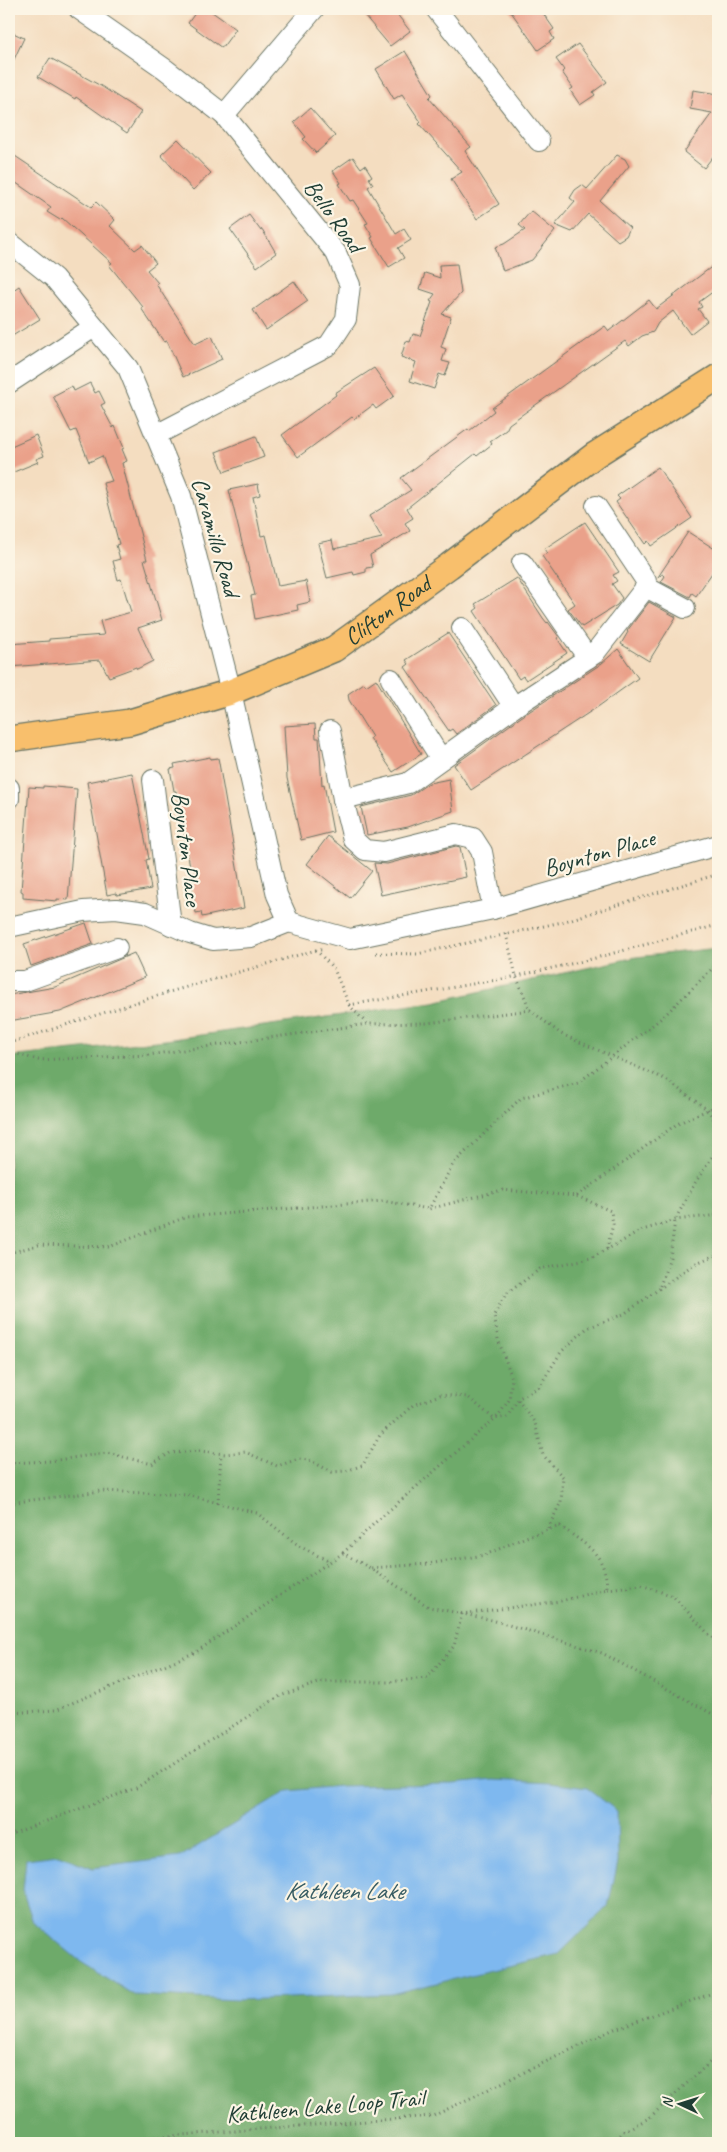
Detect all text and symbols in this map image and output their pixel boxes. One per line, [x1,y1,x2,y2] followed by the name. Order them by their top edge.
[297,174,373,261] street label: Bello Road
[185,474,248,603] street label: Caramillo Road
[338,567,440,652] street label: Clifton Road
[165,790,209,910] street label: Boynton Place
[540,822,660,883] street label: Boynton Place
[285,1875,407,1907] water label: Kathleen Lake
[654,2080,704,2130] north arrow
[225,2082,429,2130] street label: Kathleen Lake Loop Trail
[659,2096,676,2108] text: N

